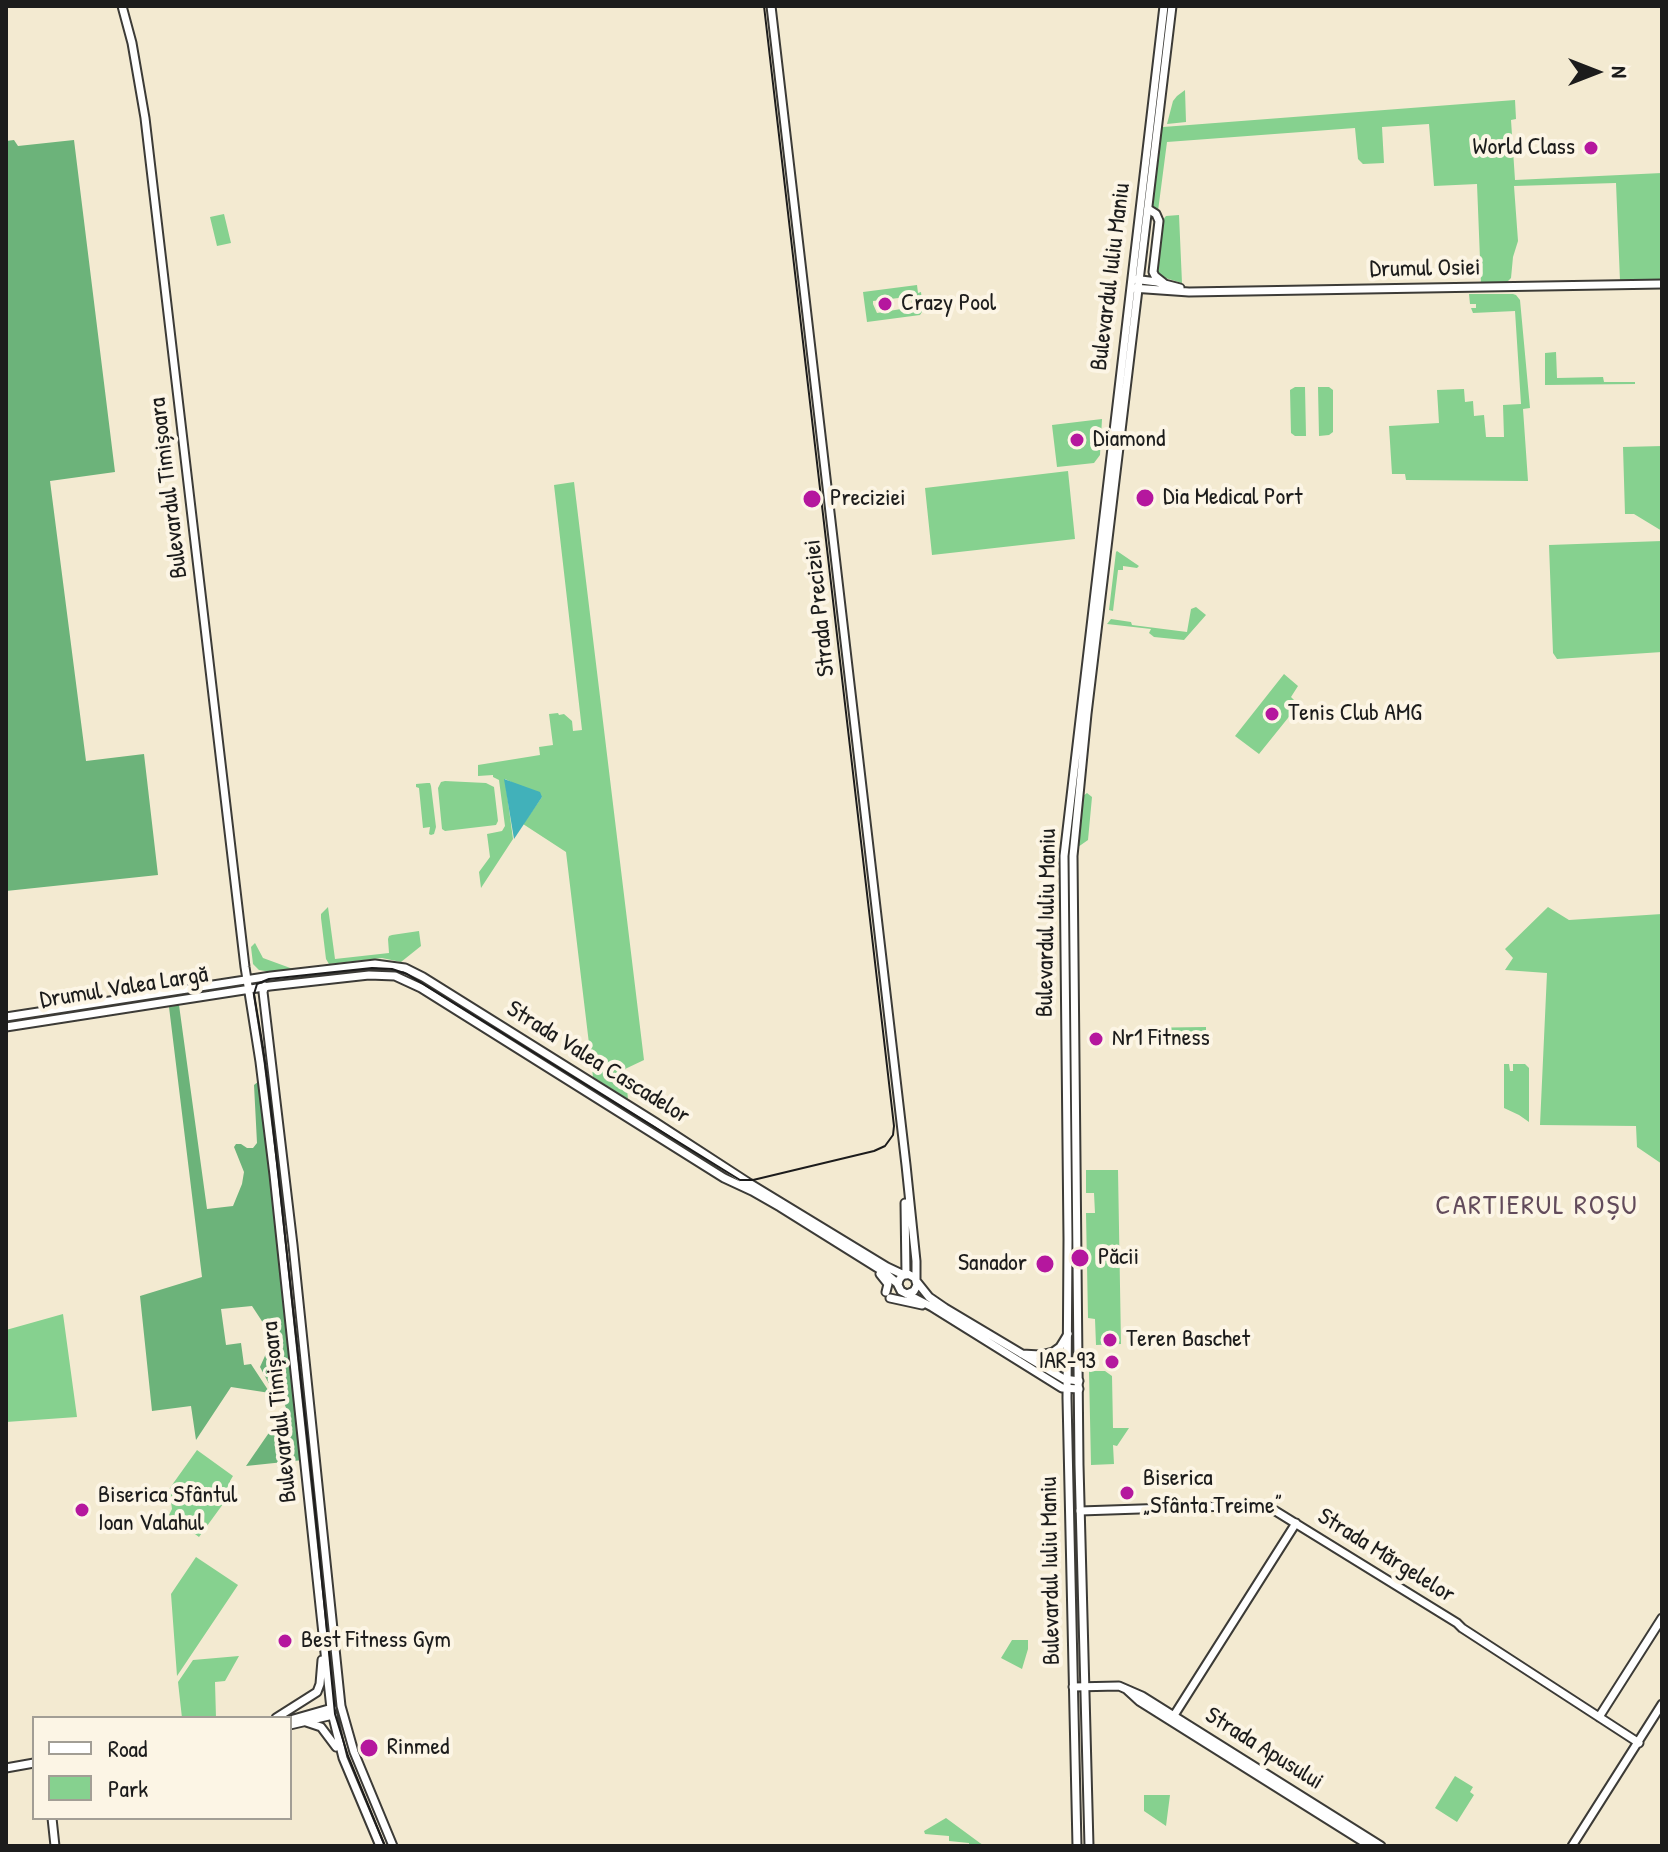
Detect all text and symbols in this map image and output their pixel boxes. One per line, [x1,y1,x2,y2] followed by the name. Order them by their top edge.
[1556,32,1636,112] north arrow
[1605,66,1635,78] text: N
[1473,134,1575,162] place label: World Class
[1582,139,1600,157] marker: World Class
[1085,182,1137,372] street label: Bulevardul Iuliu Maniu
[1369,254,1481,284] street label: Drumul Osiei
[901,290,996,318] place label: Crazy Pool
[876,295,894,313] marker: Crazy Pool
[144,396,194,580] street label: Bulevardul Timișoara
[1093,426,1165,454] place label: Diamond
[1068,431,1086,449] marker: Diamond
[1163,484,1303,512] place label: Dia Medical Port
[830,485,906,513] place label: Preciziei
[1134,487,1156,509] marker: Dia Medical Port
[801,488,823,510] marker: Preciziei
[798,538,842,678] street label: Strada Preciziei
[1288,700,1422,728] place label: Tenis Club AMG
[1263,705,1281,723] marker: Tenis Club AMG
[1031,829,1063,1017] street label: Bulevardul Iuliu Maniu
[38,961,210,1015] street label: Drumul Valea Largă
[501,995,695,1131] street label: Strada Valea Cascadelor
[1112,1025,1210,1053] place label: Nr1 Fitness
[1087,1030,1105,1048] marker: Nr1 Fitness
[1435,1190,1639,1224] district label: CARTIERUL ROȘU
[1098,1244,1139,1272] place label: Păcii
[1069,1247,1091,1269] marker: Păcii
[958,1250,1027,1278] place label: Sanador
[1034,1253,1056,1275] marker: Sanador
[256,1320,304,1504] street label: Bulevardul Timișoara
[1126,1326,1250,1354] place label: Teren Baschet
[1101,1331,1119,1349] marker: Teren Baschet
[1038,1348,1096,1376] place label: IAR-93
[1103,1353,1121,1371] marker: IAR-93
[1143,1465,1282,1521] place label: Biserica „Sfânta Treime”
[1035,1477,1067,1665] street label: Bulevardul Iuliu Maniu
[98,1482,237,1538] place label: Biserica Sfântul Ioan Valahul
[1118,1484,1136,1502] marker: Biserica „Sfânta Treime”
[73,1501,91,1519] marker: Biserica Sfântul Ioan Valahul
[1312,1502,1460,1610] street label: Strada Mărgelelor
[301,1627,451,1655] place label: Best Fitness Gym
[276,1632,294,1650] marker: Best Fitness Gym
[1200,1701,1328,1797] street label: Strada Apusului
[32,1716,292,1820] legend
[108,1732,147,1764] text: Road
[387,1734,449,1762] place label: Rinmed
[358,1737,380,1759] marker: Rinmed
[108,1772,148,1804] text: Park

